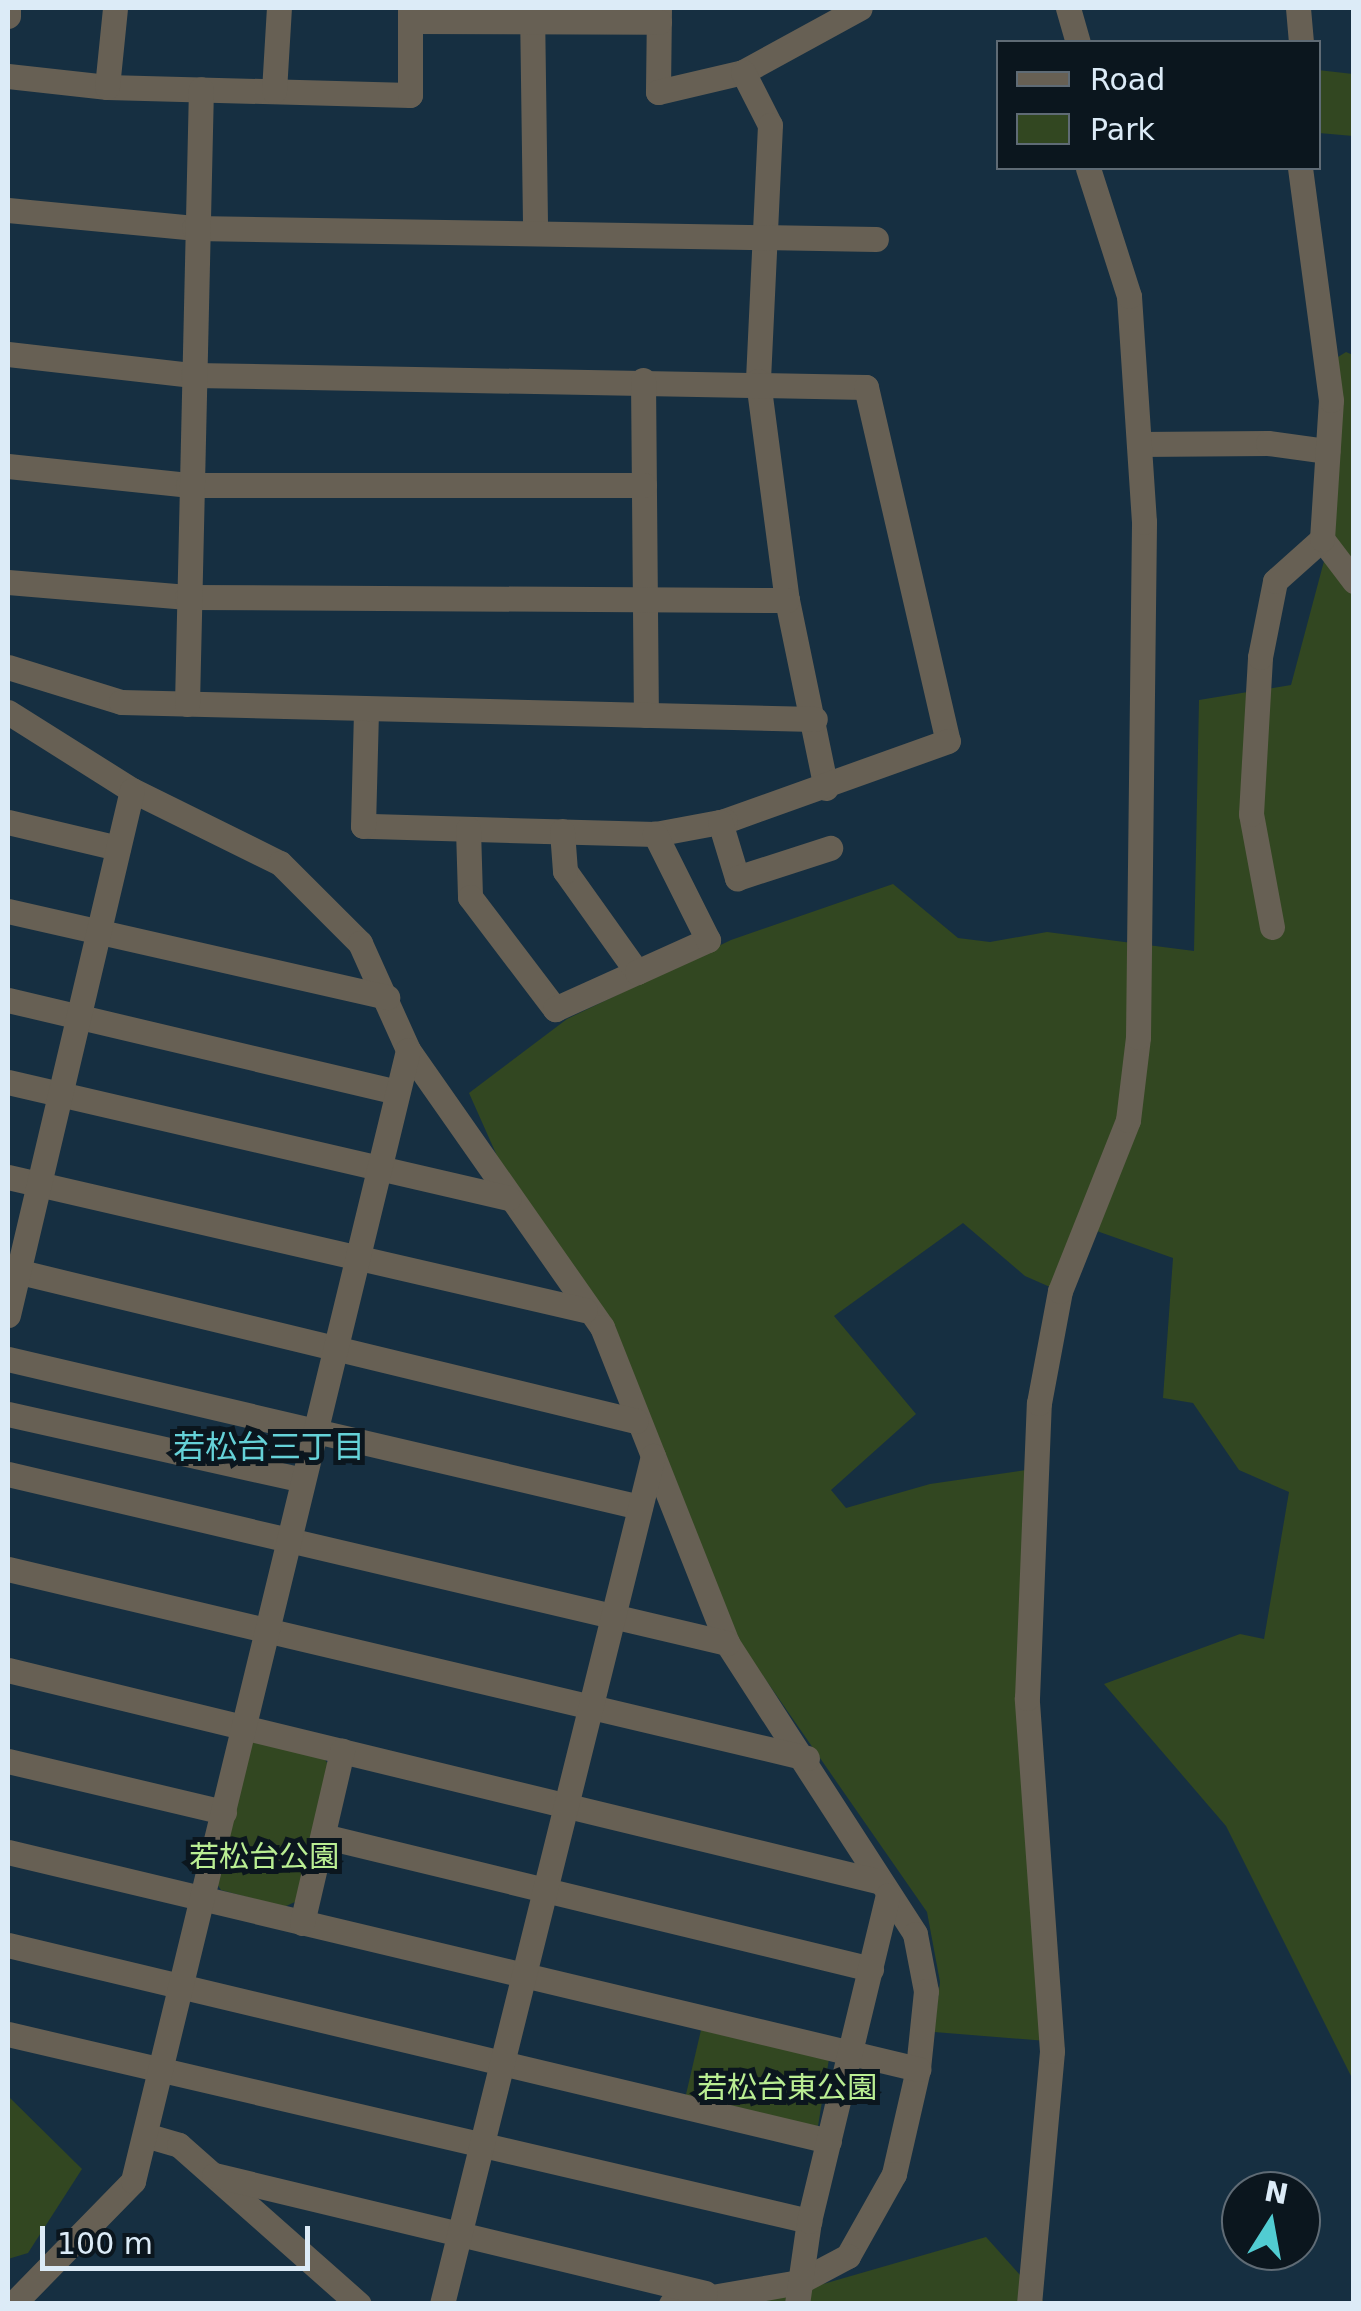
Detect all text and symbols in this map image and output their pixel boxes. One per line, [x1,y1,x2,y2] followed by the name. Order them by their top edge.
[996,40,1321,170] legend
[1090,62,1165,97] text: Road
[1090,112,1155,147] text: Park
[173,1428,365,1466] district label: 若松台三丁目
[189,1839,339,1875] park label: 若松台公園
[697,2070,877,2106] park label: 若松台東公園
[1221,2171,1321,2271] north arrow
[1262,2175,1291,2211] text: N
[45,2206,315,2268] scale bar
[57,2226,153,2261] text: 100 m

